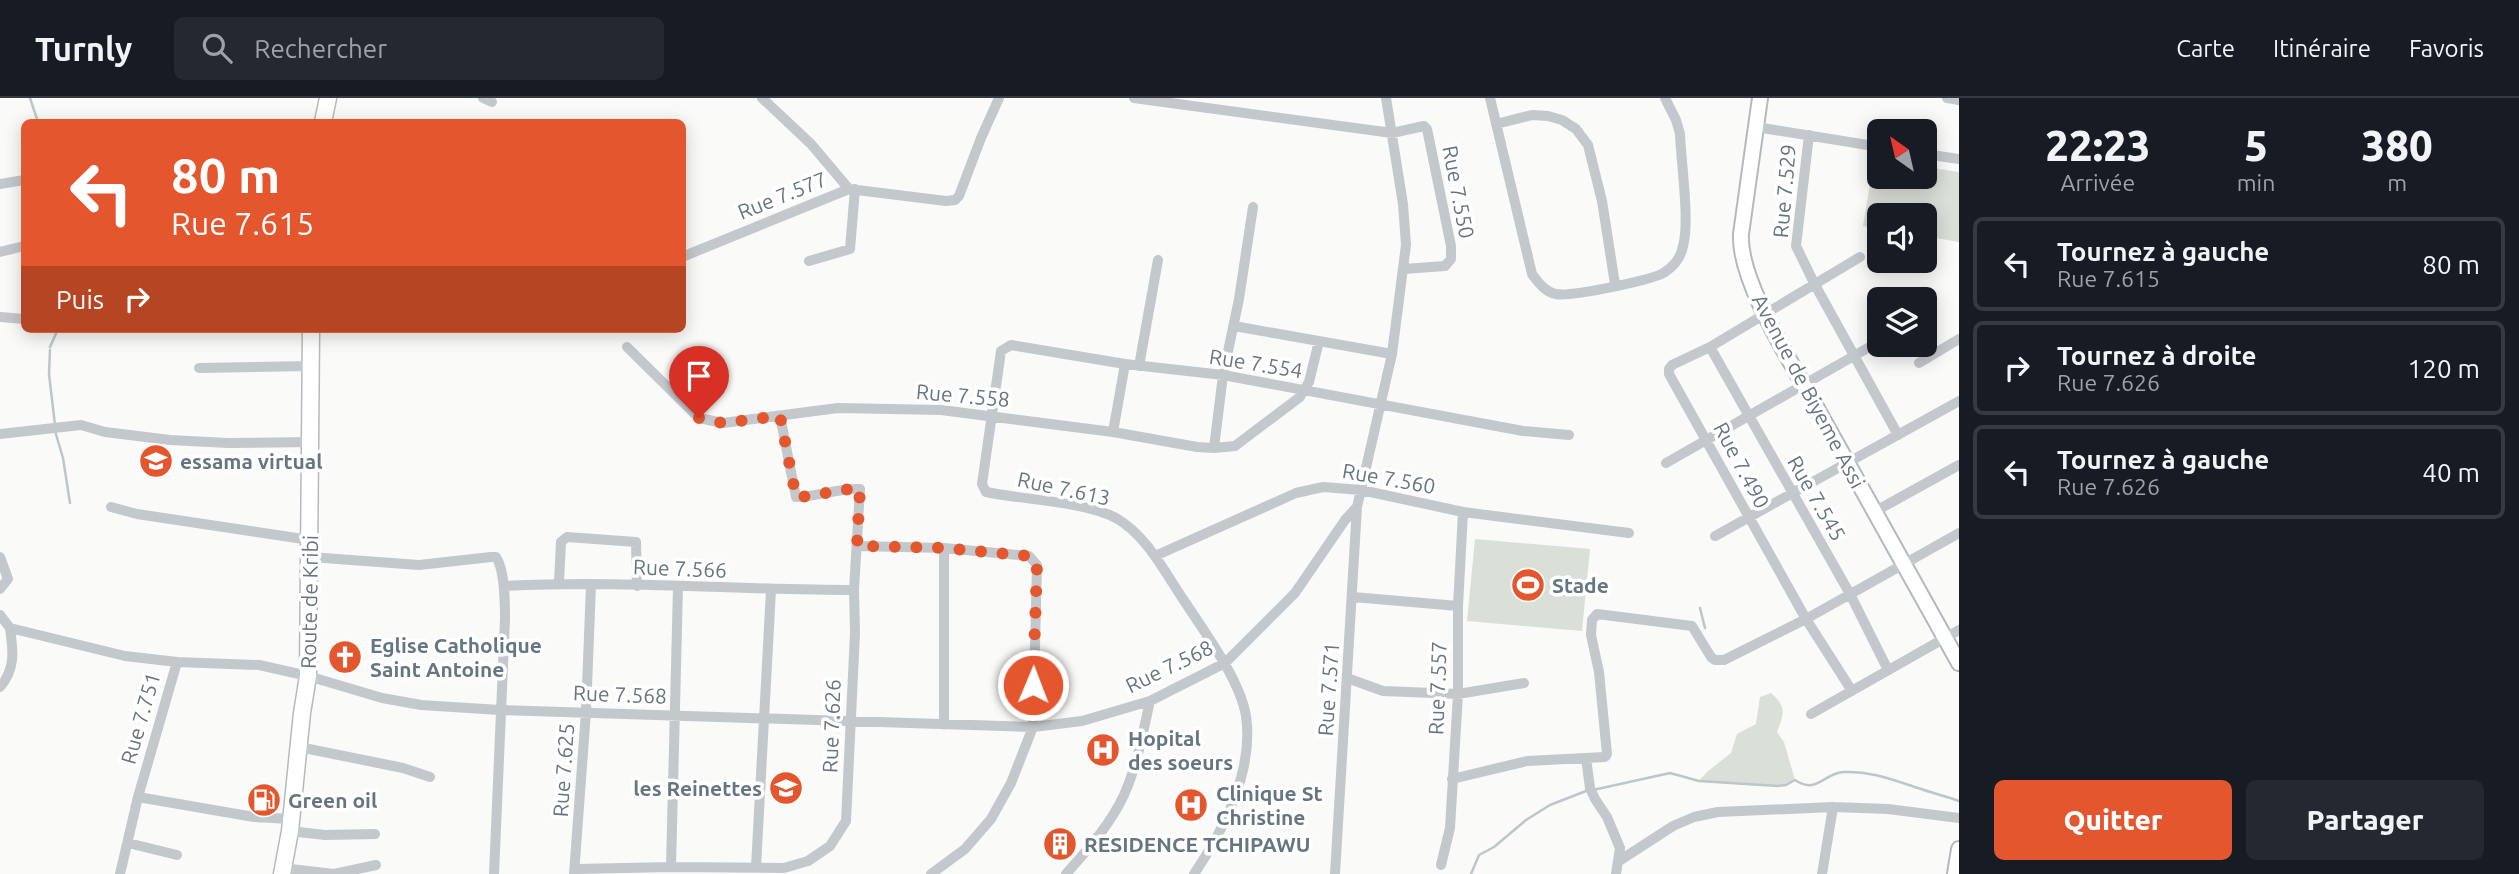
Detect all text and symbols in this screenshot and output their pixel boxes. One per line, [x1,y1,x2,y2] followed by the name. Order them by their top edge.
[174,17,664,80] search box
[198,29,236,67] icon: search
[35,30,132,67] text: Turnly
[254,34,387,63] text: Rechercher
[2176,35,2235,62] text: Carte
[2273,35,2371,62] text: Itinéraire
[2409,35,2484,62] text: Favoris
[1867,119,1937,189] north arrow
[1867,119,1937,357] map controls
[2045,122,2150,169] text: 22:23
[2244,122,2268,169] text: 5
[2362,122,2433,169] text: 380
[1768,143,1800,239] street label: Rue 7.529
[1438,144,1480,240] street label: Rue 7.550
[56,147,147,238] icon: left
[171,147,280,202] text: 80 m
[734,166,830,224] street label: Rue 7.577
[2061,170,2135,195] text: Arrivée
[2237,170,2275,195] text: min
[2387,170,2407,195] text: m
[1867,203,1937,273] button: sound
[171,205,314,241] text: Rue 7.615
[2057,237,2269,266] text: Tournez à gauche
[1998,245,2036,283] icon: left
[2422,250,2480,279] text: 80 m
[2057,266,2160,291] text: Rue 7.615
[118,280,156,318] icon: right
[56,285,104,314] text: Puis
[1867,287,1937,357] button: layers
[1748,290,1870,492] street label: Avenue de Biyeme Assi
[2057,341,2256,370] text: Tournez à droite
[1208,344,1304,382] street label: Rue 7.554
[669,346,729,418] pin
[1998,349,2036,387] icon: right
[2408,354,2480,383] text: 120 m
[680,357,718,395] icon: arrive
[2057,370,2160,395] text: Rue 7.626
[915,379,1011,411] street label: Rue 7.558
[1709,418,1775,512] street label: Rue 7.490
[137,442,175,480] school or university icon: essama virtual
[2057,445,2269,474] text: Tournez à gauche
[180,449,323,473] place label: essama virtual
[1783,451,1851,545] street label: Rue 7.545
[1998,453,2036,491] icon: left
[1341,458,1437,498] street label: Rue 7.560
[2422,458,2480,487] text: 40 m
[1016,466,1112,510] street label: Rue 7.613
[2057,474,2160,499] text: Rue 7.626
[296,535,322,669] street label: Route de Kribi
[633,554,727,582] street label: Rue 7.566
[1509,566,1547,604] sports icon: Stade
[1552,573,1609,597] place label: Stade
[370,633,542,681] place label: Eglise Catholique Saint Antoine
[1121,635,1217,697] street label: Rue 7.568
[326,638,364,676] church icon: Eglise Catholique Saint Antoine
[1313,641,1343,737] street label: Rue 7.571
[1423,641,1451,735] street label: Rue 7.557
[996,648,1070,722] position arrow
[116,669,164,767] street label: Rue 7.751
[817,679,845,773] street label: Rue 7.626
[573,680,667,708] street label: Rue 7.568
[548,722,578,818] street label: Rue 7.625
[1128,726,1233,774] place label: Hopital des soeurs
[1084,731,1122,769] hospital icon: Hopital des soeurs
[767,769,805,807] school or university icon: les Reinettes
[633,776,762,800] place label: les Reinettes
[1994,780,2232,860] button: Quitter
[2246,780,2484,860] button: Partager
[245,781,283,819] fuel station icon: Green oil
[1216,781,1323,829] place label: Clinique St Christine
[1172,786,1210,824] hospital icon: Clinique St Christine
[288,788,377,812] place label: Green oil
[1041,825,1079,863] building icon: RESIDENCE TCHIPAWU
[1084,832,1311,856] place label: RESIDENCE TCHIPAWU

